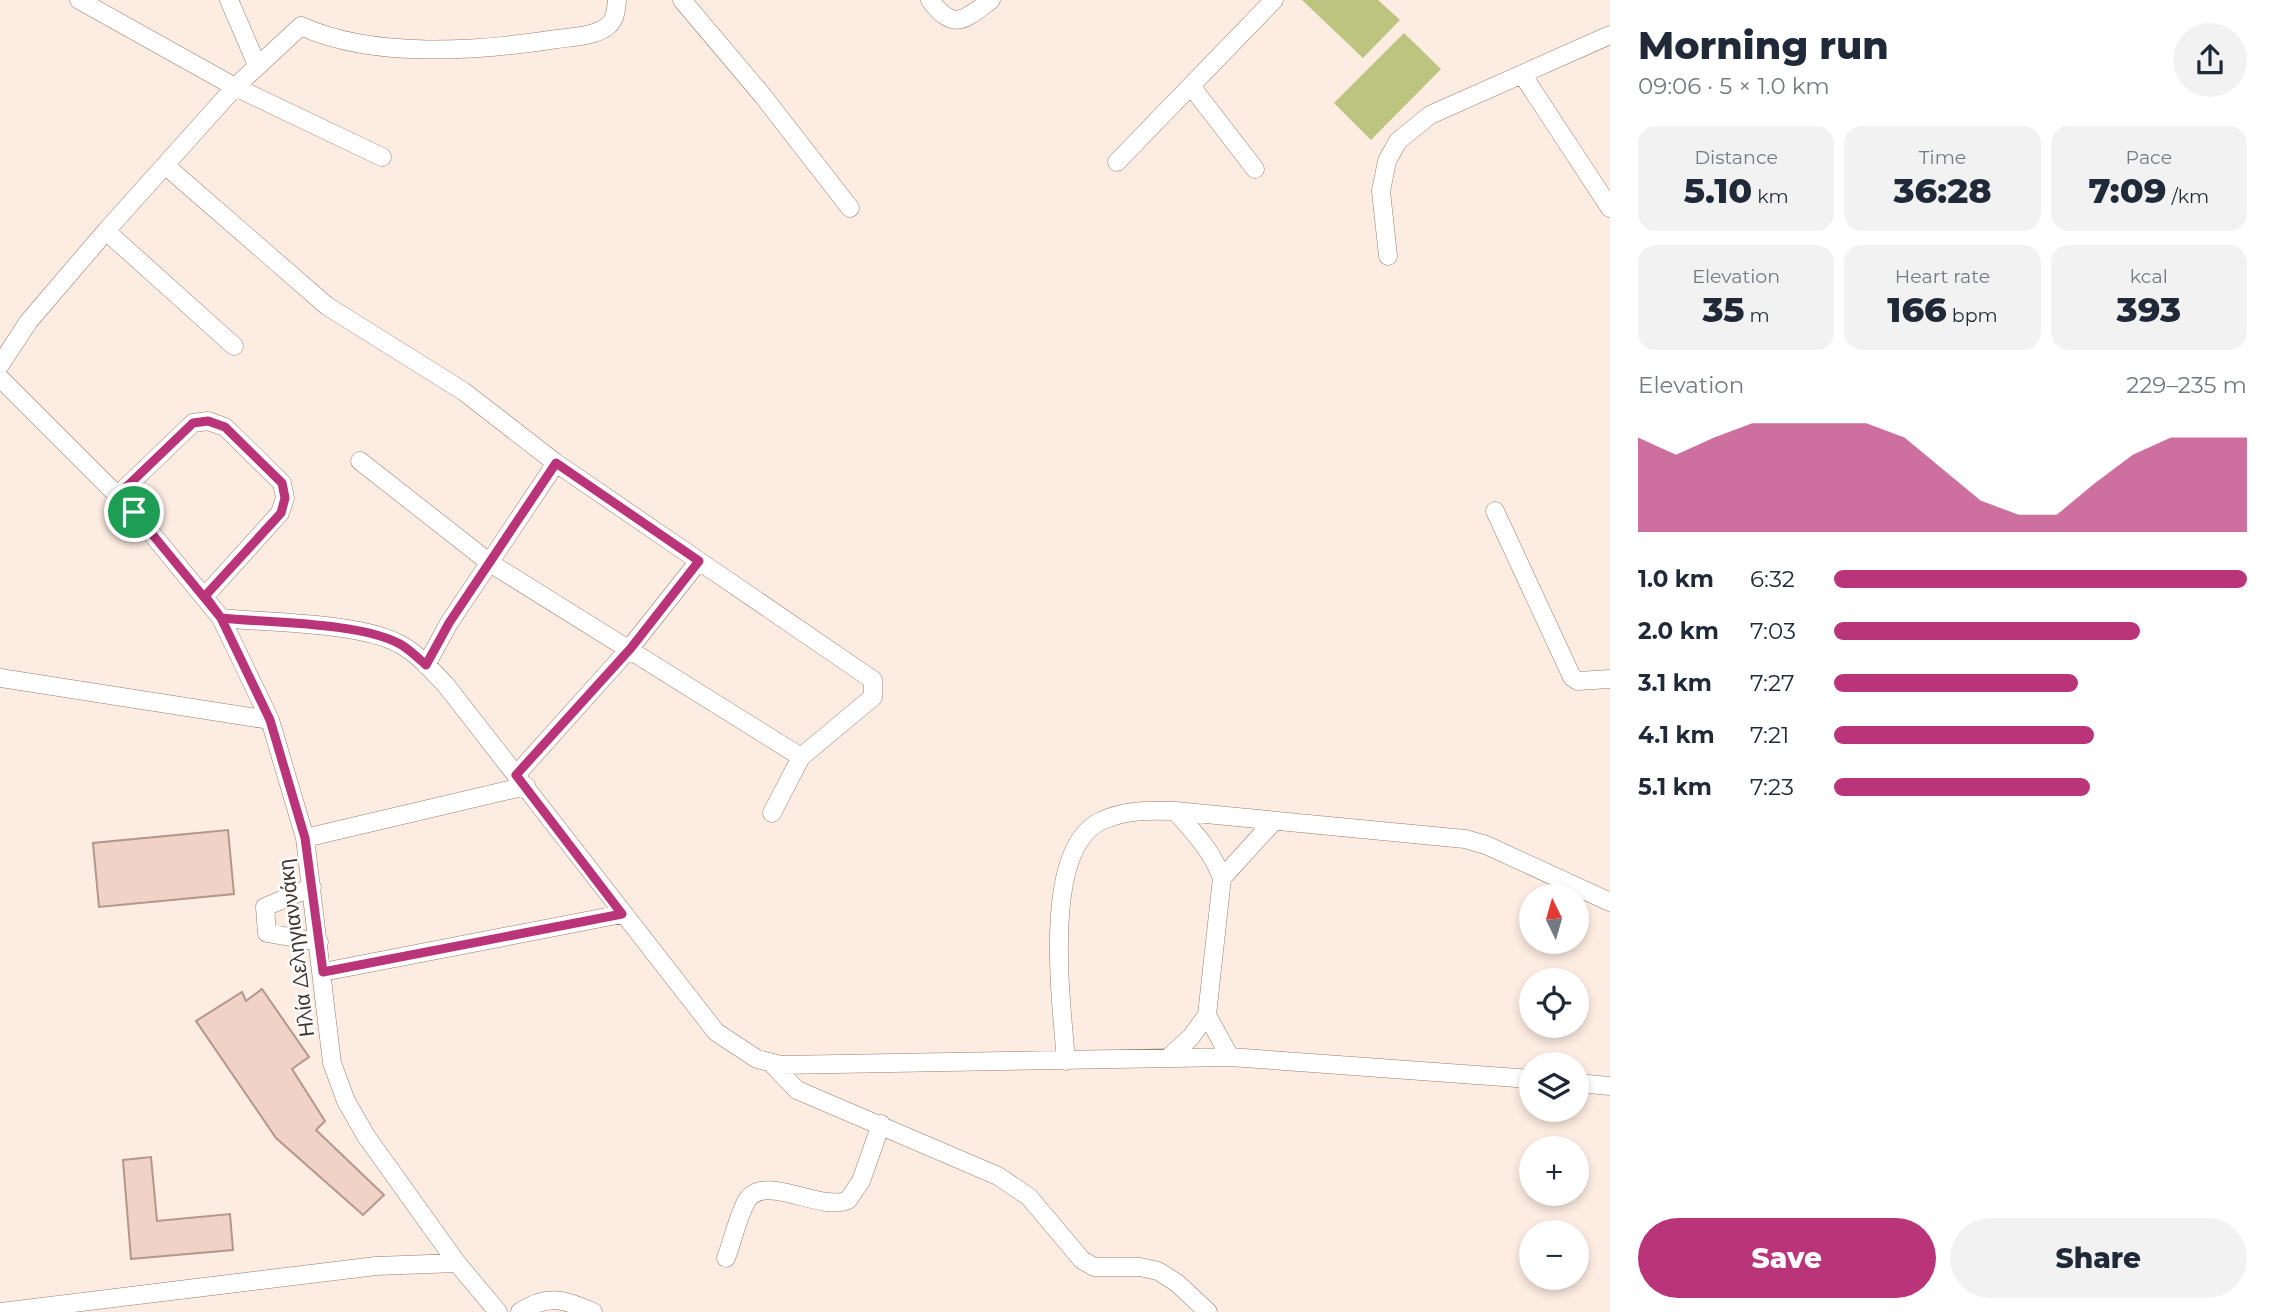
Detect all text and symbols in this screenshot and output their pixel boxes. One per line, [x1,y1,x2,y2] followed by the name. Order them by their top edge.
[1638,22,1889,69] text: Morning run
[2173,23,2247,97] button: share
[1638,72,1830,100] text: 09:06 · 5 × 1.0 km
[1694,146,1778,169] text: Distance
[1919,146,1966,169] text: Time
[2126,146,2172,169] text: Pace
[1684,169,1752,212] text: 5.10
[1893,169,1992,212] text: 36:28
[2088,169,2166,212] text: 7:09
[1752,185,1789,208] text: km
[2166,185,2209,208] text: /km
[1692,265,1780,288] text: Elevation
[1895,265,1990,288] text: Heart rate
[2130,265,2168,288] text: kcal
[1703,288,1745,331] text: 35
[1887,288,1947,331] text: 166
[2117,288,2181,331] text: 393
[1745,304,1770,327] text: m
[1947,304,1998,327] text: bpm
[1638,371,1744,399] text: Elevation
[2126,371,2247,399] text: 229–235 m
[104,482,164,542] pin
[115,493,153,531] icon: arrive
[1638,565,1714,593] text: 1.0 km
[1750,565,1795,593] text: 6:32
[1638,617,1719,645] text: 2.0 km
[1750,617,1796,645] text: 7:03
[1638,669,1712,697] text: 3.1 km
[1750,669,1795,697] text: 7:27
[1638,721,1715,749] text: 4.1 km
[1750,721,1789,749] text: 7:21
[1638,773,1712,801] text: 5.1 km
[1750,773,1794,801] text: 7:23
[273,858,319,1038] street label: Ηλία Δεληγιαννάκη
[1519,884,1589,954] north arrow
[1519,884,1589,1290] map controls
[1519,968,1589,1038] button: locate
[1519,1052,1589,1122] button: layers
[1519,1136,1589,1206] button: +
[1638,1218,1936,1298] button: Save
[1950,1218,2247,1298] button: Share
[1519,1220,1589,1290] button: −

